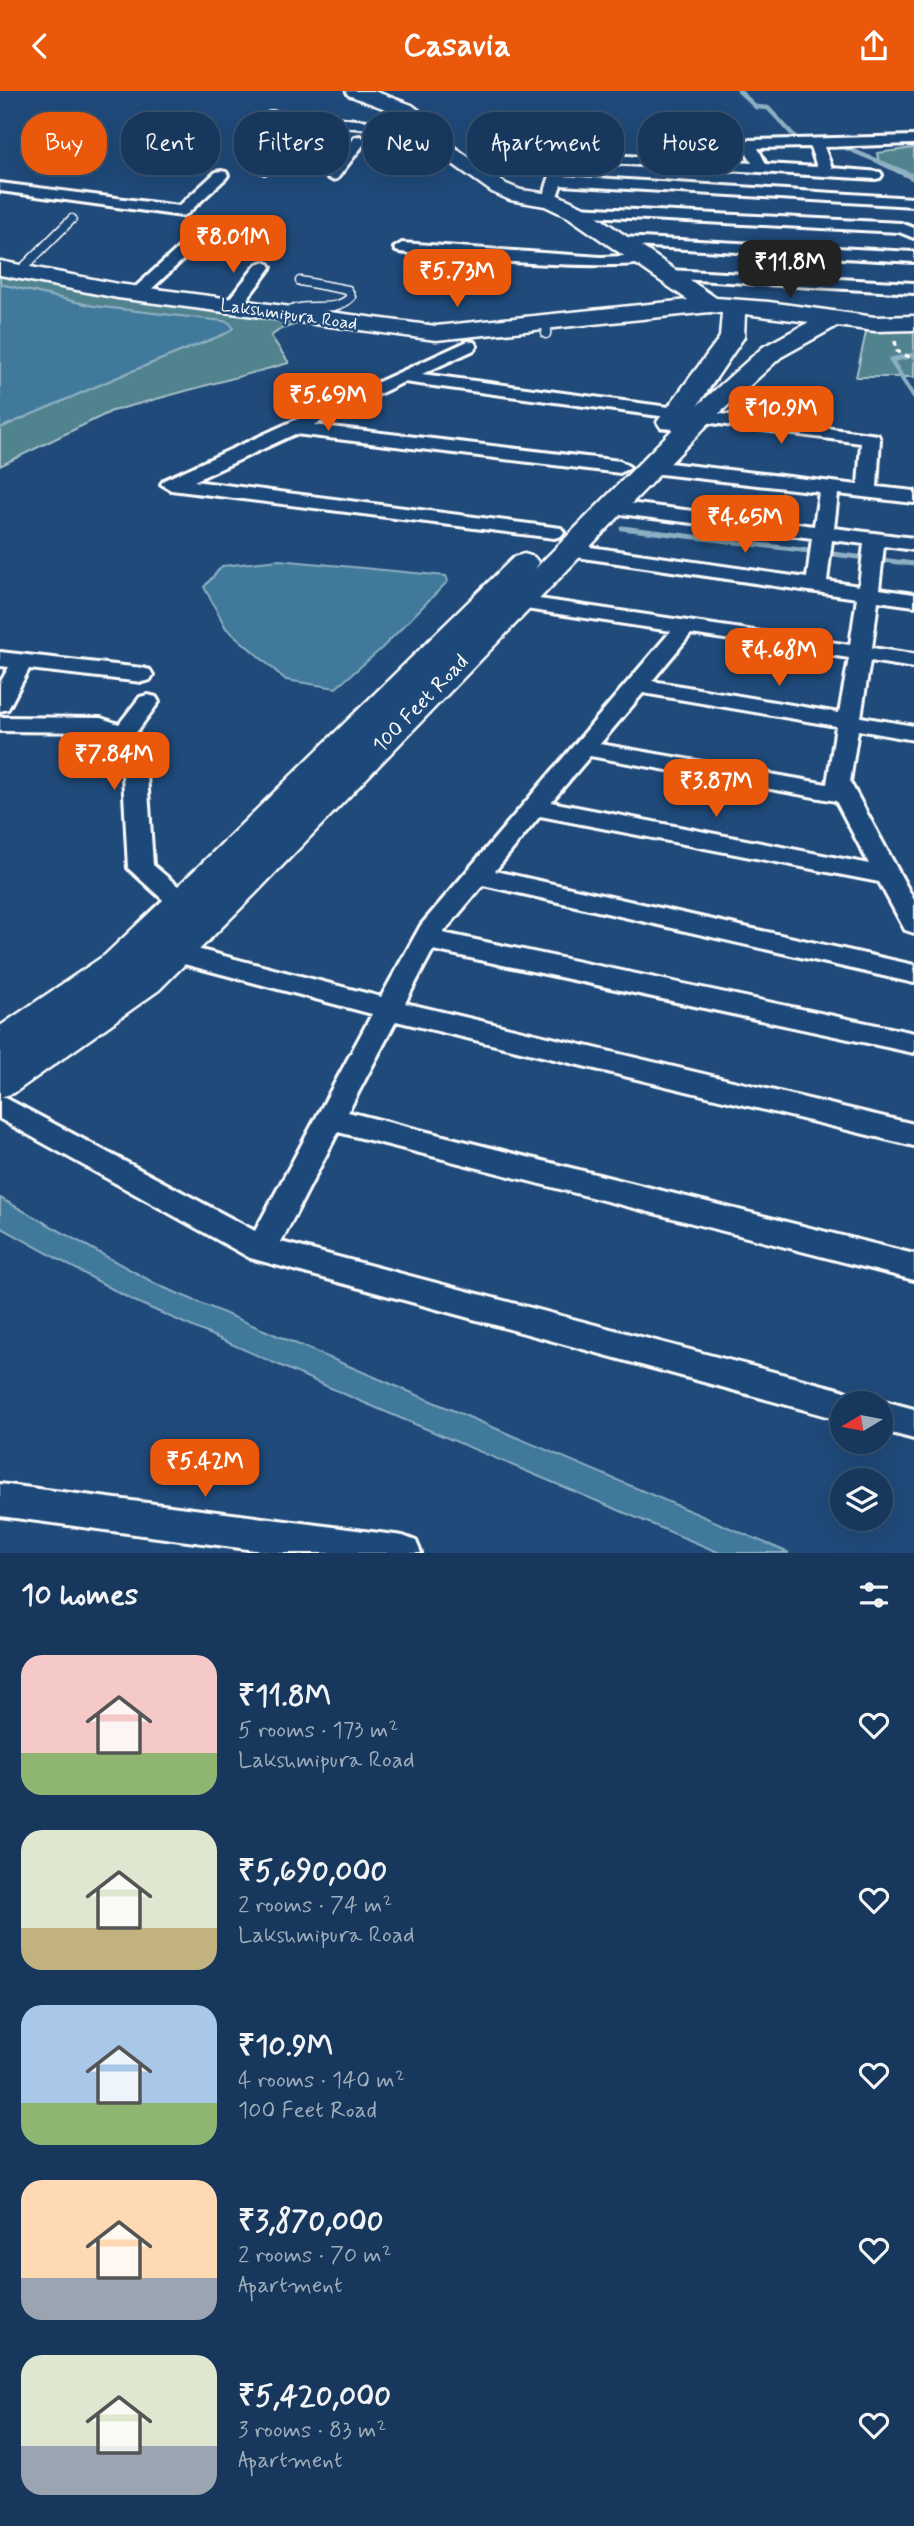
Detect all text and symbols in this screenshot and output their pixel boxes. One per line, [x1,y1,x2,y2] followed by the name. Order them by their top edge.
[403,25,511,67] text: Casavia
[21,27,59,65] icon: back
[855,27,893,65] icon: share
[21,112,107,175] chip: Buy
[121,112,220,175] chip: Rent
[234,112,349,175] chip: Filters
[363,112,453,175] chip: New
[467,112,624,175] chip: Apartment
[638,112,743,175] chip: House
[176,215,290,275] pin: ₹8.01M
[196,223,270,253] text: ₹8.01M
[733,241,847,300] pin: ₹11.8M
[754,248,826,278] text: ₹11.8M
[400,249,514,309] pin: ₹5.73M
[419,257,495,287] text: ₹5.73M
[219,293,359,336] street label: Lakshmipura Road
[271,373,385,433] pin: ₹5.69M
[289,381,367,411] text: ₹5.69M
[724,387,838,446] pin: ₹10.9M
[745,394,817,424] text: ₹10.9M
[688,496,802,555] pin: ₹4.65M
[707,503,783,533] text: ₹4.65M
[722,629,836,688] pin: ₹4.68M
[741,636,817,666] text: ₹4.68M
[367,648,475,759] street label: 100 Feet Road
[57,733,171,792] pin: ₹7.84M
[74,740,154,770] text: ₹7.84M
[659,759,773,819] pin: ₹3.87M
[679,767,753,797] text: ₹3.87M
[830,1391,892,1454] north arrow
[830,1391,893,1531] map controls
[148,1439,262,1499] pin: ₹5.42M
[166,1447,244,1477] text: ₹5.42M
[830,1468,893,1531] button: layers
[21,1576,138,1615] text: 10 homes
[855,1576,893,1614] icon: filters
[238,1677,331,1716] text: ₹11.8M
[77,1683,161,1767] icon: home
[855,1706,893,1744] icon: heart
[238,1716,398,1746] text: 5 rooms · 173 m²
[238,1746,415,1776] text: Lakshmipura Road
[238,1852,387,1891] text: ₹5,690,000
[77,1858,161,1942] icon: home
[855,1881,893,1919] icon: heart
[238,1891,393,1921] text: 2 rooms · 74 m²
[238,1921,415,1951] text: Lakshmipura Road
[238,2027,333,2066] text: ₹10.9M
[77,2033,161,2117] icon: home
[855,2056,893,2094] icon: heart
[238,2066,405,2096] text: 4 rooms · 140 m²
[238,2096,377,2126] text: 100 Feet Road
[238,2202,384,2241] text: ₹3,870,000
[77,2208,161,2292] icon: home
[855,2231,893,2269] icon: heart
[238,2241,392,2271] text: 2 rooms · 70 m²
[238,2271,343,2301] text: Apartment
[238,2377,391,2416] text: ₹5,420,000
[77,2383,161,2467] icon: home
[855,2406,893,2444] icon: heart
[238,2416,386,2446] text: 3 rooms · 83 m²
[238,2446,343,2476] text: Apartment

